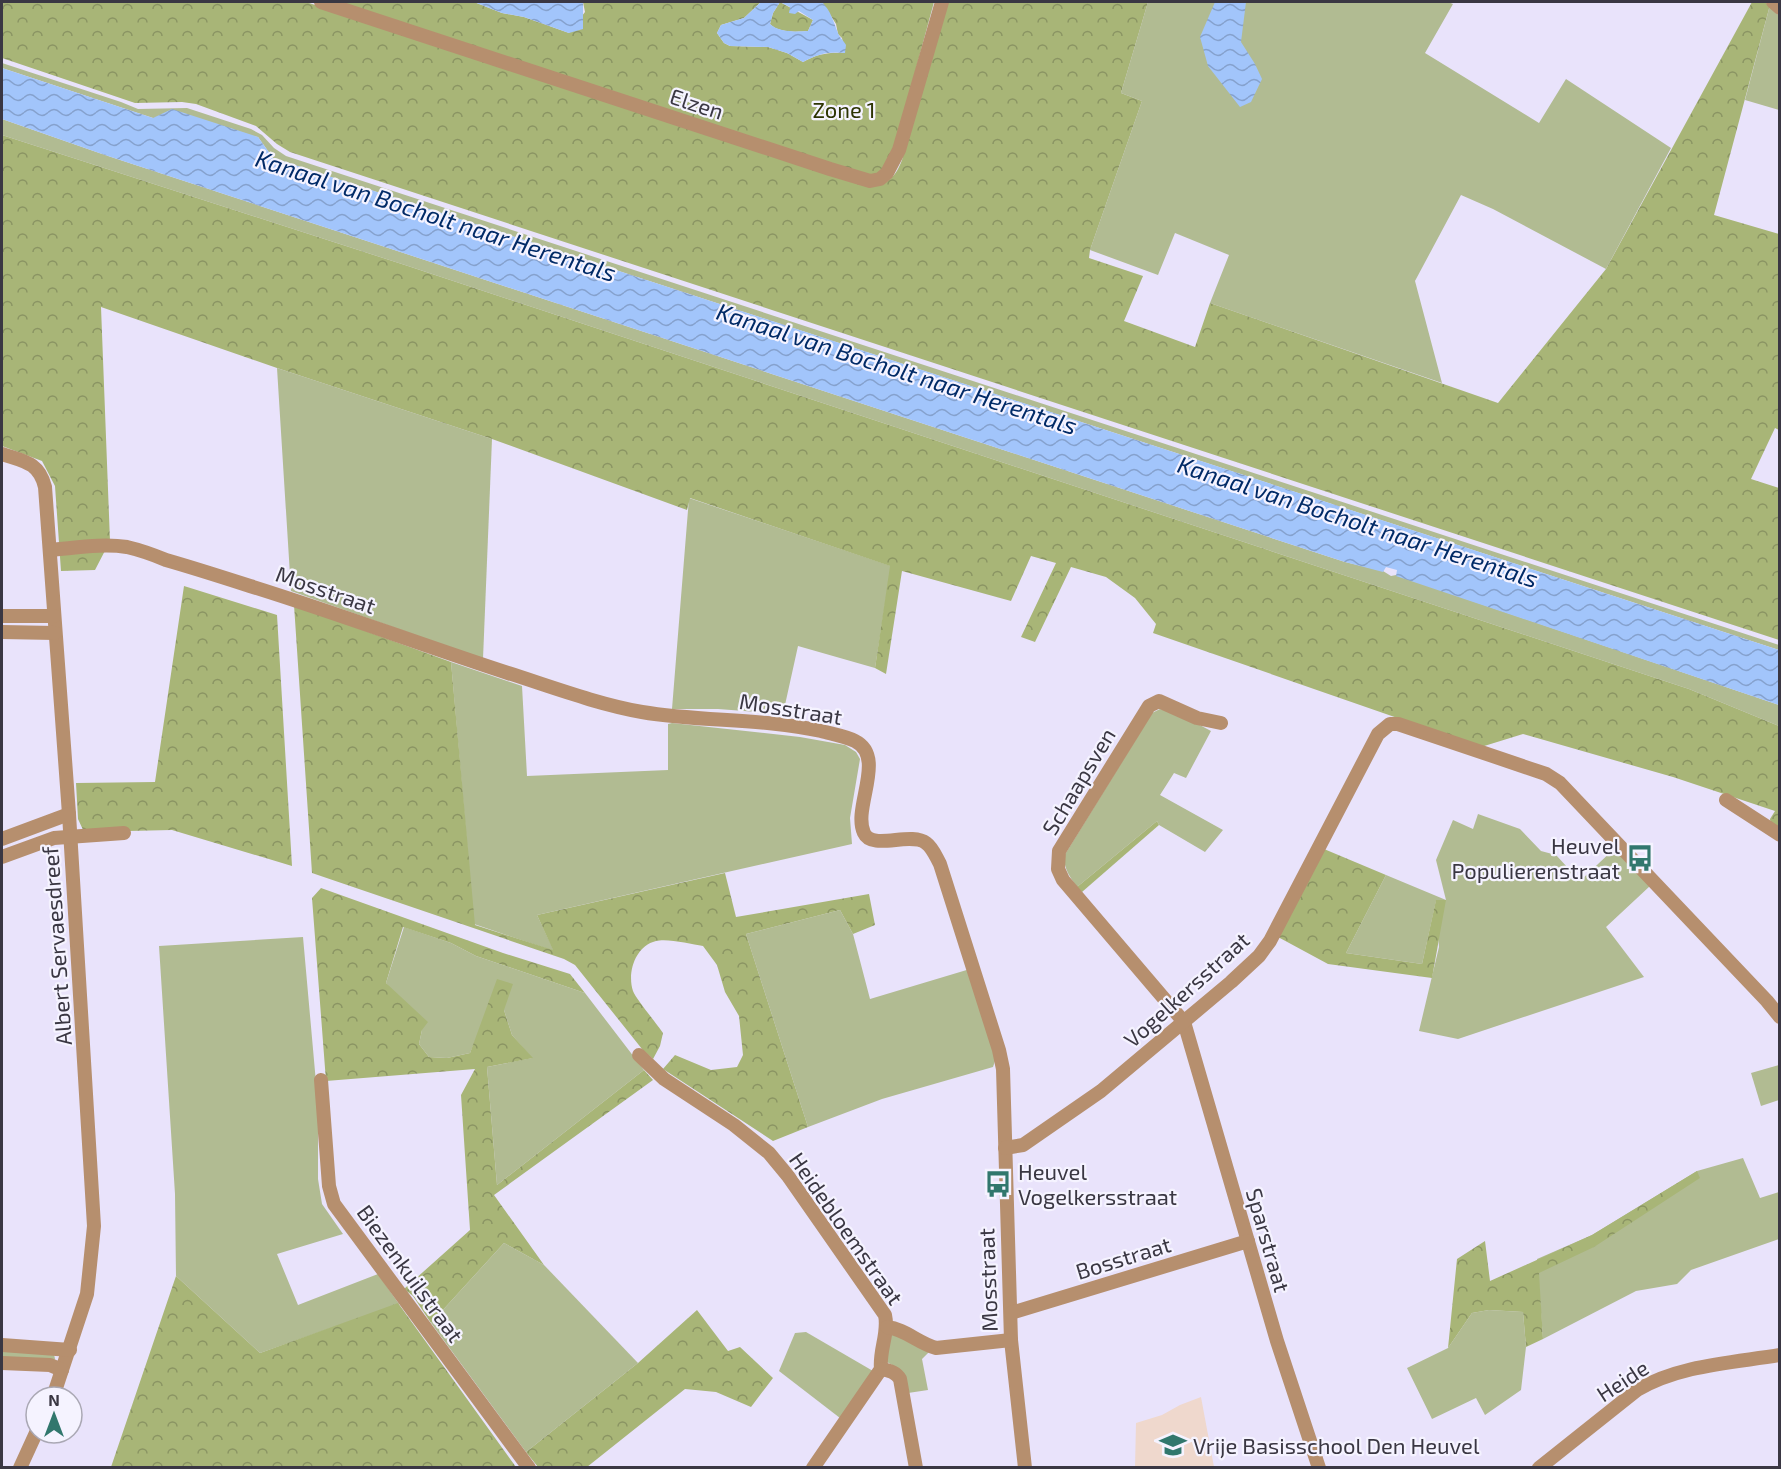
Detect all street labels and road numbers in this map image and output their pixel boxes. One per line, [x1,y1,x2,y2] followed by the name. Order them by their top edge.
[667,82,727,124] street label: Elzen
[273,560,379,618] street label: Mosstraat
[738,687,844,729] street label: Mosstraat
[1036,723,1120,839] street label: Schaapsven
[36,845,76,1046] street label: Albert Servaesdreef
[1118,926,1254,1052] street label: Vogelkersstraat
[785,1147,909,1309] street label: Heidebloemstraat
[1242,1185,1296,1295] street label: Sparstraat
[352,1199,470,1347] street label: Biezenkuilstraat
[972,1228,1002,1332] street label: Mosstraat
[1072,1230,1174,1284] street label: Bosstraat
[1591,1354,1653,1406] street label: Heide

